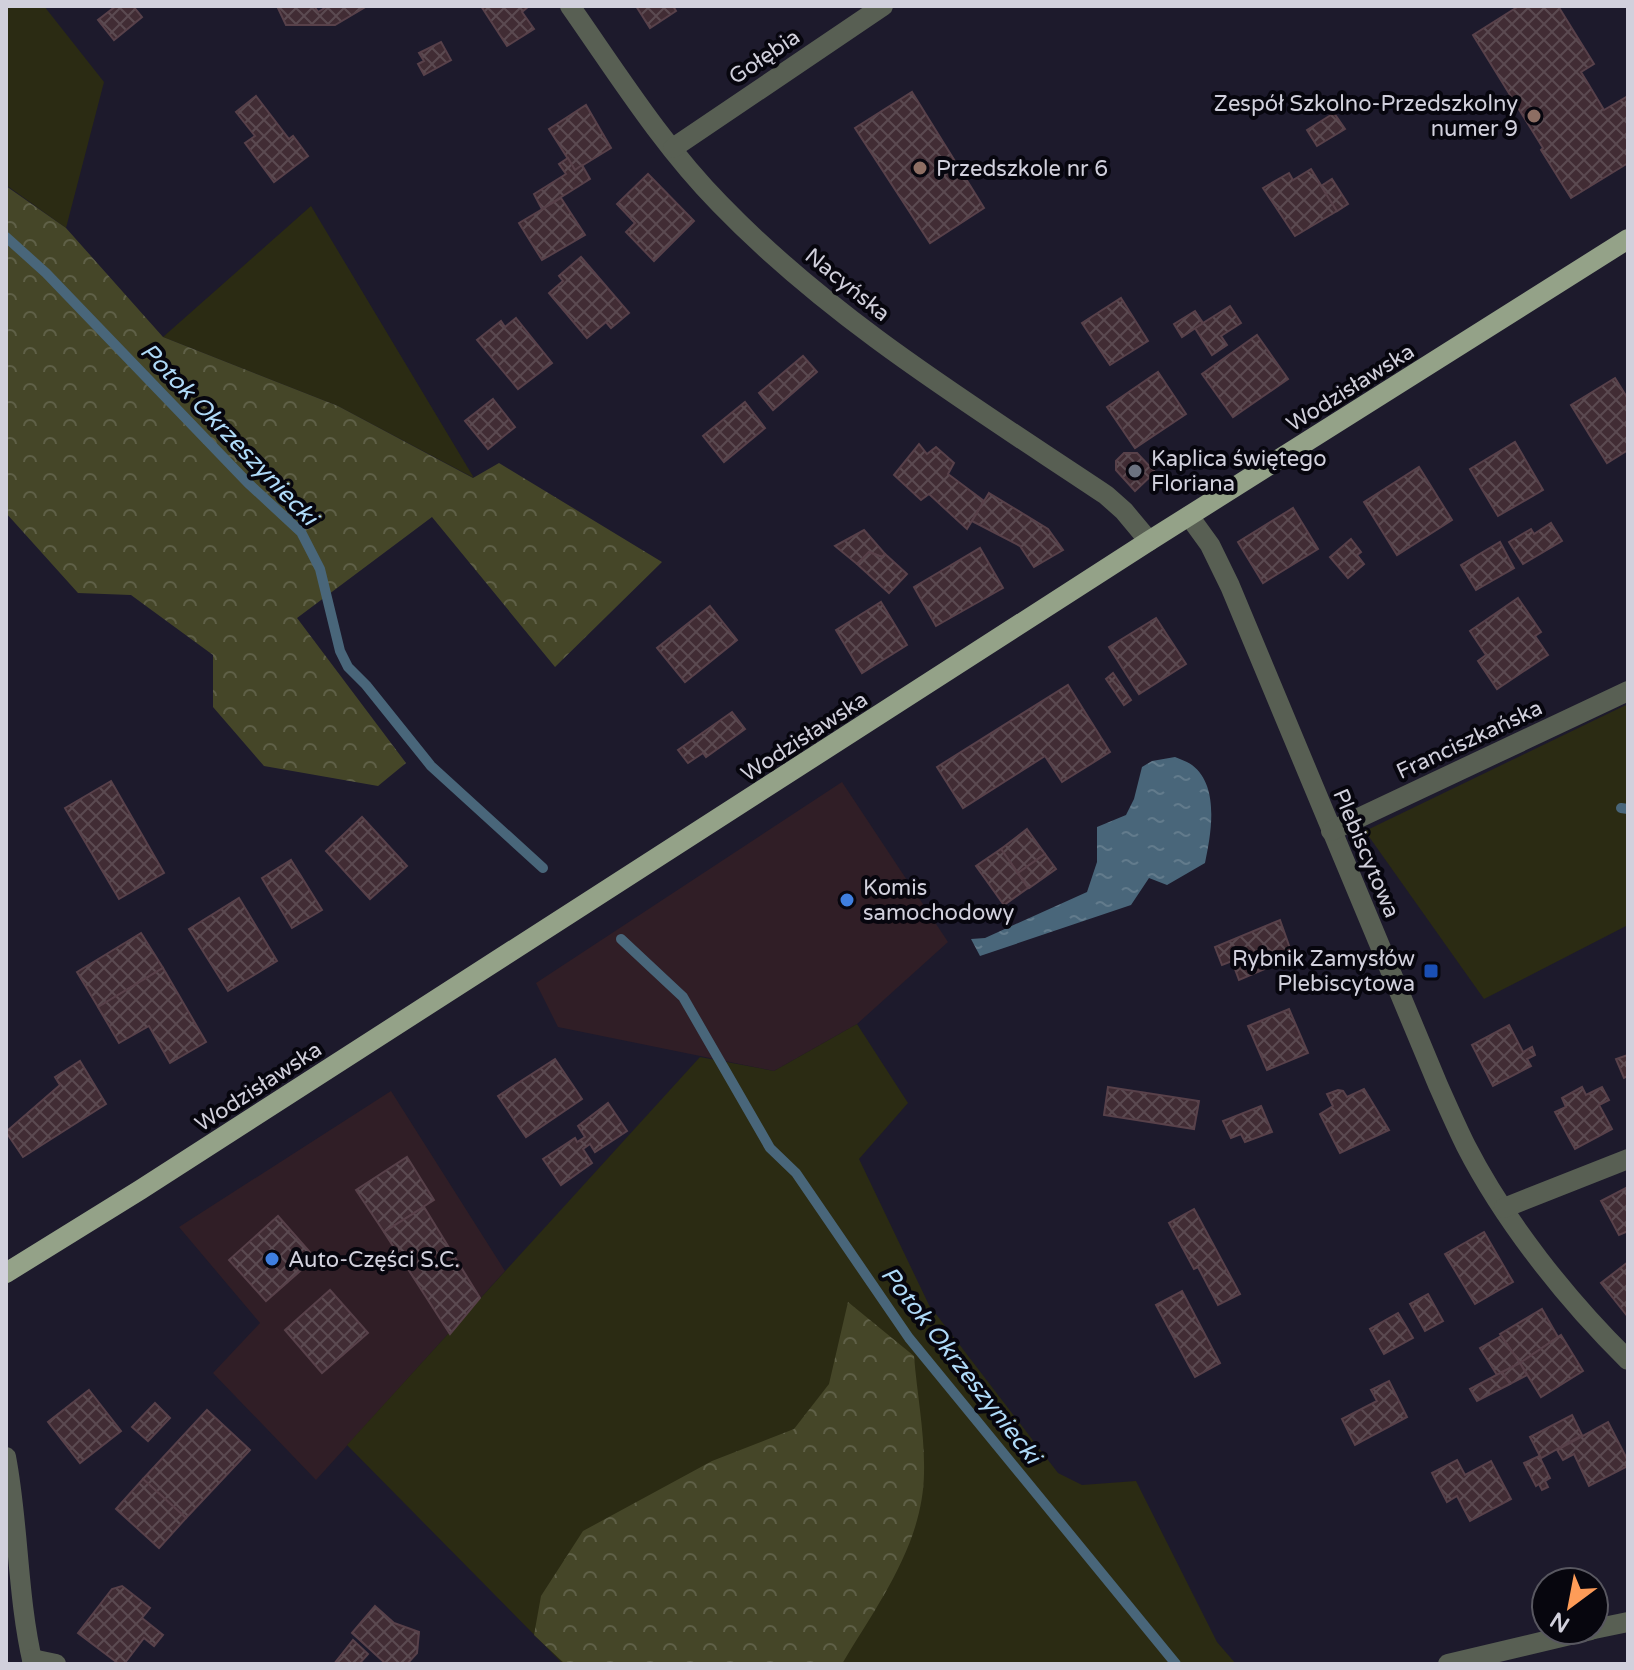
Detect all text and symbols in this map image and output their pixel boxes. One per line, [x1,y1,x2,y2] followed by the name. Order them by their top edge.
[724,24,805,90] street label: Gołębia
[1214,91,1518,142] place label: Zespół Szkolno-Przedszkolny numer 9
[1525,107,1543,125] marker: Zespół Szkolno-Przedszkolny numer 9
[936,156,1108,182] place label: Przedszkole nr 6
[911,159,929,177] marker: Przedszkole nr 6
[800,243,895,327] street label: Nacyńska
[134,337,325,534] water label: Potok Okrzeszyniecki
[1282,338,1419,437] street label: Wodzisławska
[1151,446,1327,497] place label: Kaplica świętego Floriana
[1126,462,1144,480] marker: Kaplica świętego Floriana
[736,686,873,787] street label: Wodzisławska
[1392,695,1546,785] street label: Franciszkańska
[1327,785,1405,922] street label: Plebiscytowa
[863,875,1015,926] place label: Komis samochodowy
[838,891,856,909] marker: Komis samochodowy
[1232,946,1415,997] place label: Rybnik Zamysłów Plebiscytowa
[1422,962,1440,980] marker: Rybnik Zamysłów Plebiscytowa
[190,1036,327,1137] street label: Wodzisławska
[288,1247,460,1273] place label: Auto-Części S.C.
[263,1250,281,1268] marker: Auto-Części S.C.
[874,1261,1049,1472] water label: Potok Okrzeszyniecki
[1530,1566,1610,1646] north arrow
[1546,1606,1574,1638] text: N

